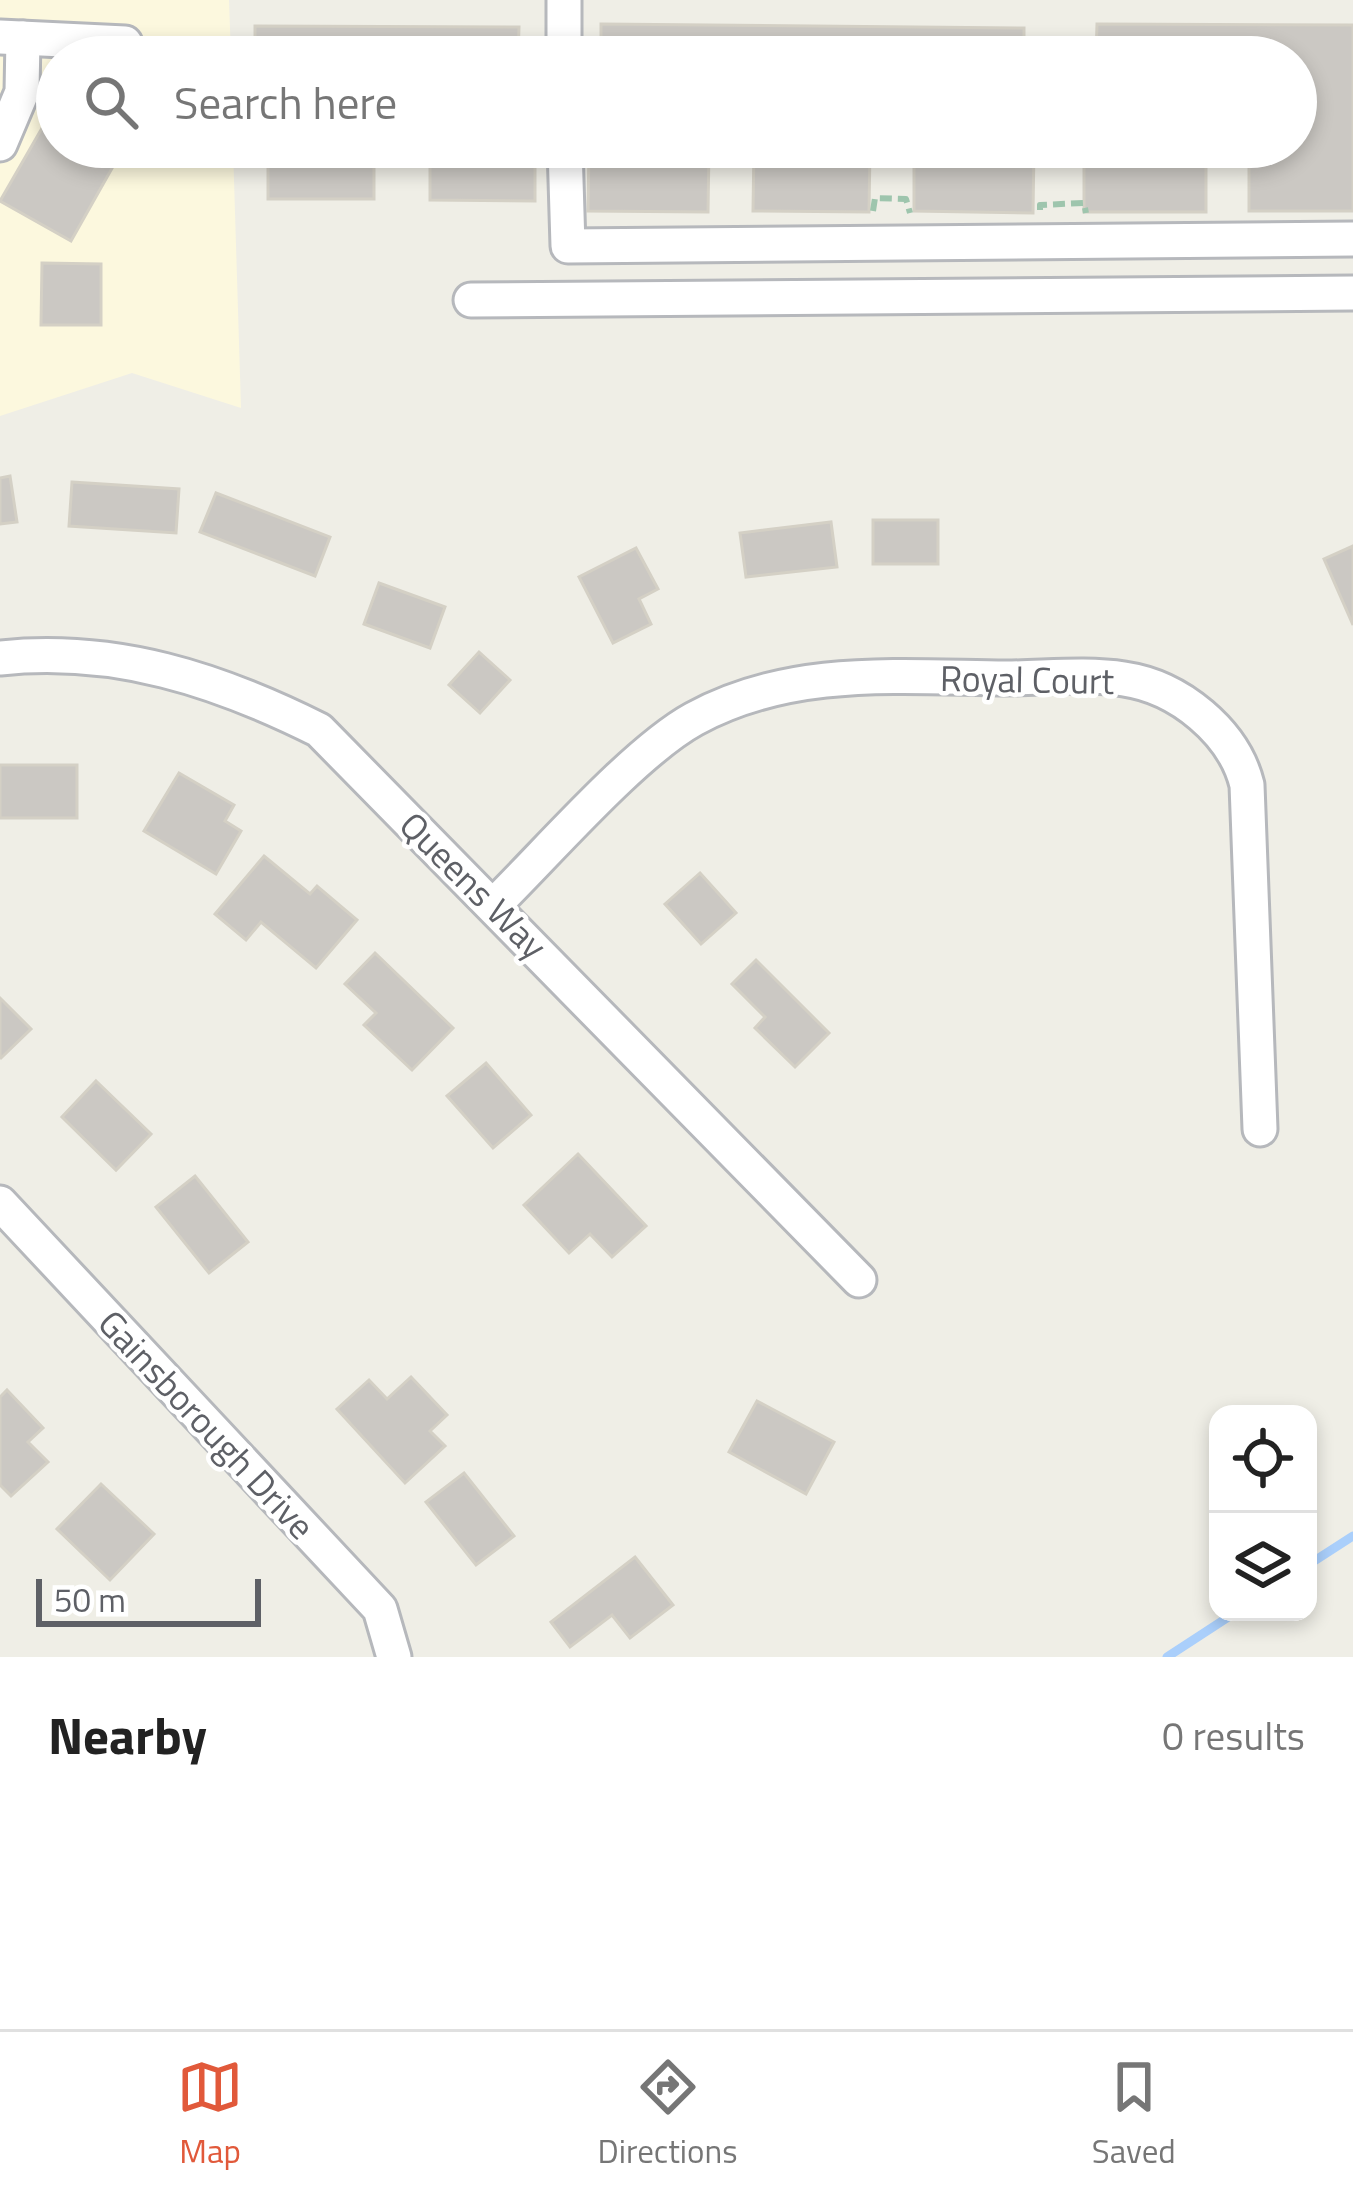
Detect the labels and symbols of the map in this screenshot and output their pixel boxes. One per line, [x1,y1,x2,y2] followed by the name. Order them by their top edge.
[939,650,1115,708] street label: Royal Court
[387,798,561,972] street label: Queens Way
[86,1297,328,1551] street label: Gainsborough Drive
[36,1573,261,1626] scale bar

